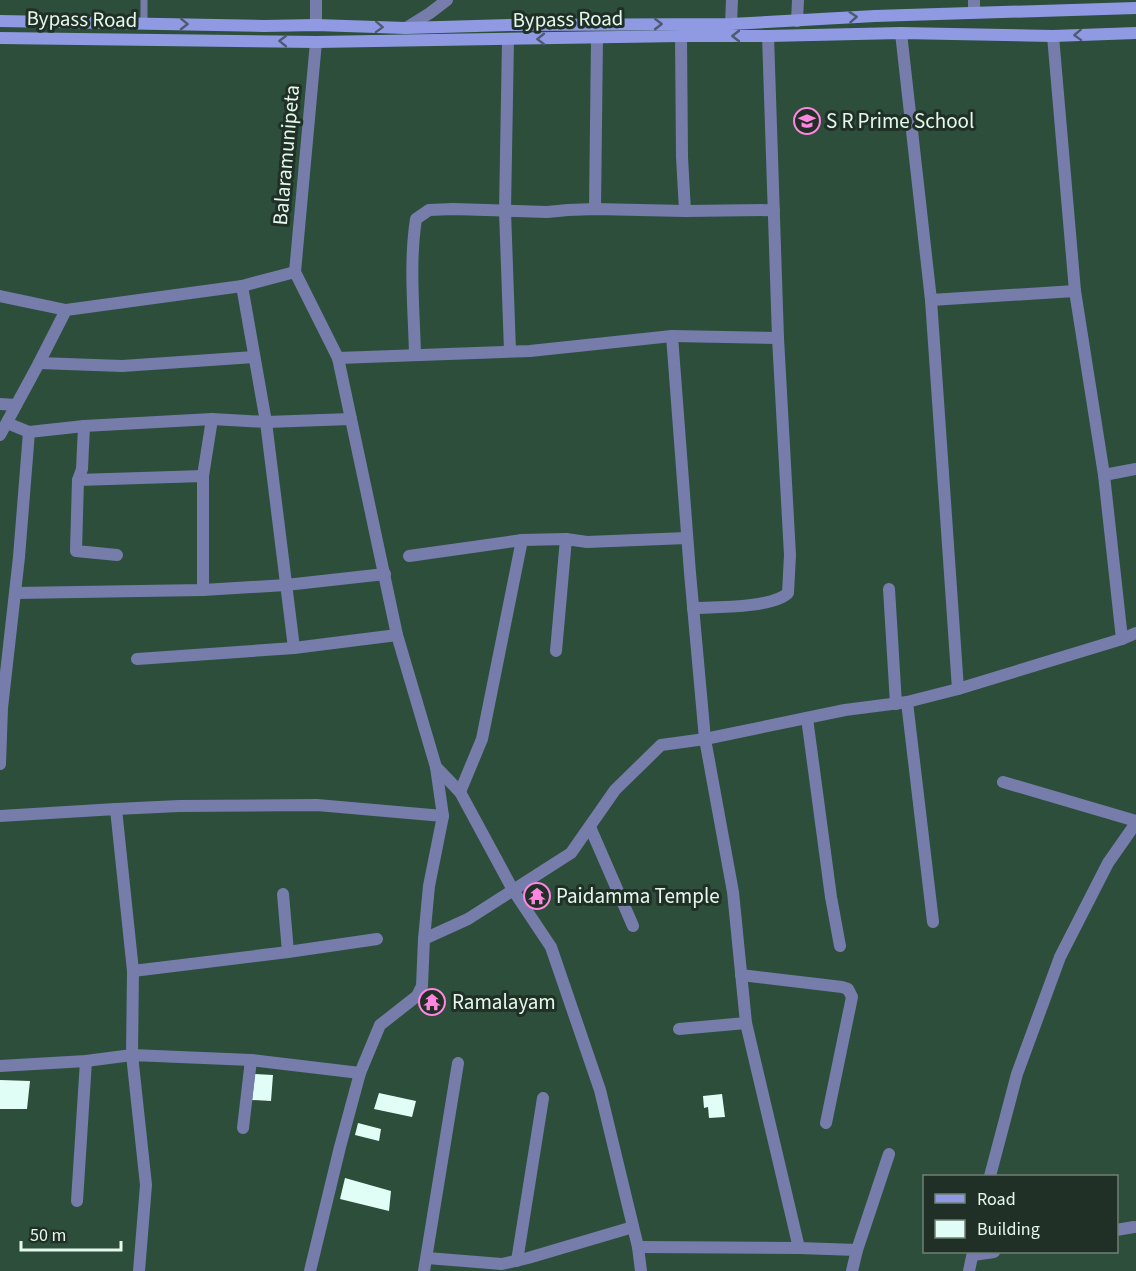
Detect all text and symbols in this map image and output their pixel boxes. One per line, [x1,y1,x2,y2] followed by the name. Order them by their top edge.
[26,3,138,35] street label: Bypass Road
[512,3,624,35] street label: Bypass Road
[849,11,858,24] one-way arrow
[180,18,189,30] one-way arrow
[654,18,663,31] one-way arrow
[375,21,384,33] one-way arrow
[1073,29,1082,41] one-way arrow
[731,30,740,42] one-way arrow
[536,33,545,45] one-way arrow
[278,35,287,47] one-way arrow
[265,84,307,226] street label: Balaramunipeta
[792,106,822,136] school or university icon: S R Prime School
[826,106,974,136] place label: S R Prime School
[522,881,552,911] temple icon: Paidamma Temple
[556,881,720,911] place label: Paidamma Temple
[417,987,447,1017] temple icon: Ramalayam
[452,987,556,1017] place label: Ramalayam
[923,1175,1118,1253] legend
[977,1187,1016,1212] text: Road
[21,1214,122,1252] scale bar
[977,1217,1040,1242] text: Building
[30,1223,66,1248] text: 50 m

